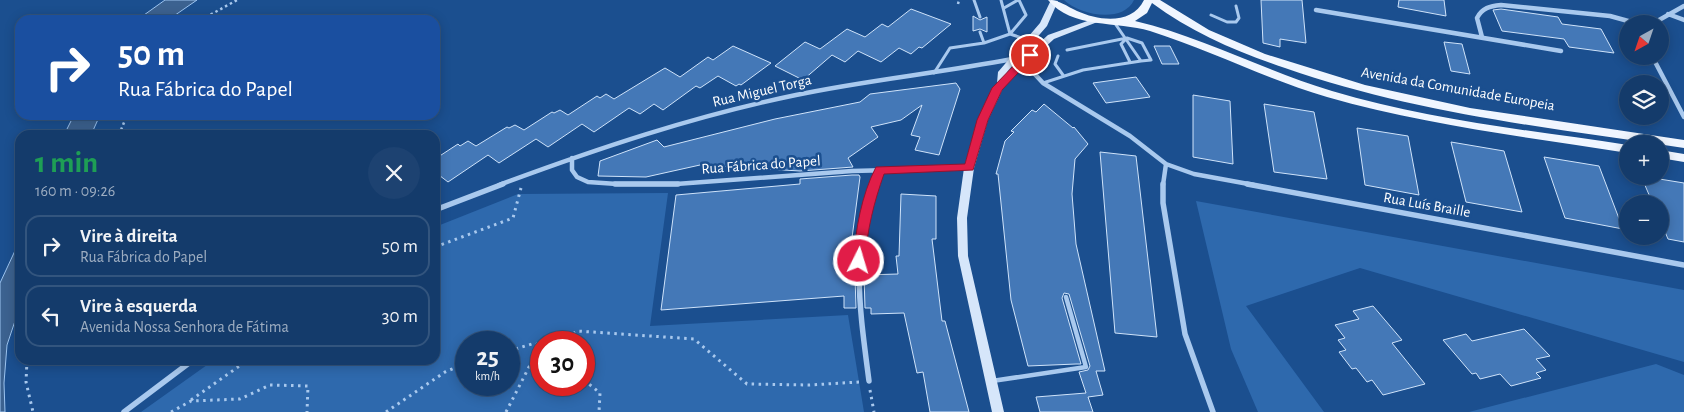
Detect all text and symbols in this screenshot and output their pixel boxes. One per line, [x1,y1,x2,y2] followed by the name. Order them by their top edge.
[1619,15,1669,65] north arrow
[1619,15,1669,245] map controls
[1009,34,1051,76] pin
[35,35,100,100] icon: right
[118,37,185,72] text: 50 m
[1016,41,1044,69] icon: arrive
[1360,65,1556,113] street label: Avenida da Comunidade Europeia
[711,72,813,110] street label: Rua Miguel Torga
[1619,75,1669,125] button: layers
[118,78,293,100] text: Rua Fábrica do Papel
[1619,135,1669,185] button: +
[368,147,420,199] button: close
[35,148,98,178] text: 1 min
[701,153,821,177] street label: Rua Fábrica do Papel
[35,183,115,199] text: 160 m · 09:26
[1382,190,1472,220] street label: Rua Luís Braille
[1619,195,1669,245] button: −
[80,227,178,246] text: Vire à direita
[37,232,65,260] icon: right
[832,234,884,286] position arrow
[382,237,418,256] text: 50 m
[80,249,207,265] text: Rua Fábrica do Papel
[80,297,197,316] text: Vire à esquerda
[37,302,65,330] icon: left
[382,307,418,326] text: 30 m
[80,319,289,335] text: Avenida Nossa Senhora de Fátima
[530,331,595,396] speed limit sign: 30
[476,345,499,370] text: 25
[475,370,500,382] text: km/h

